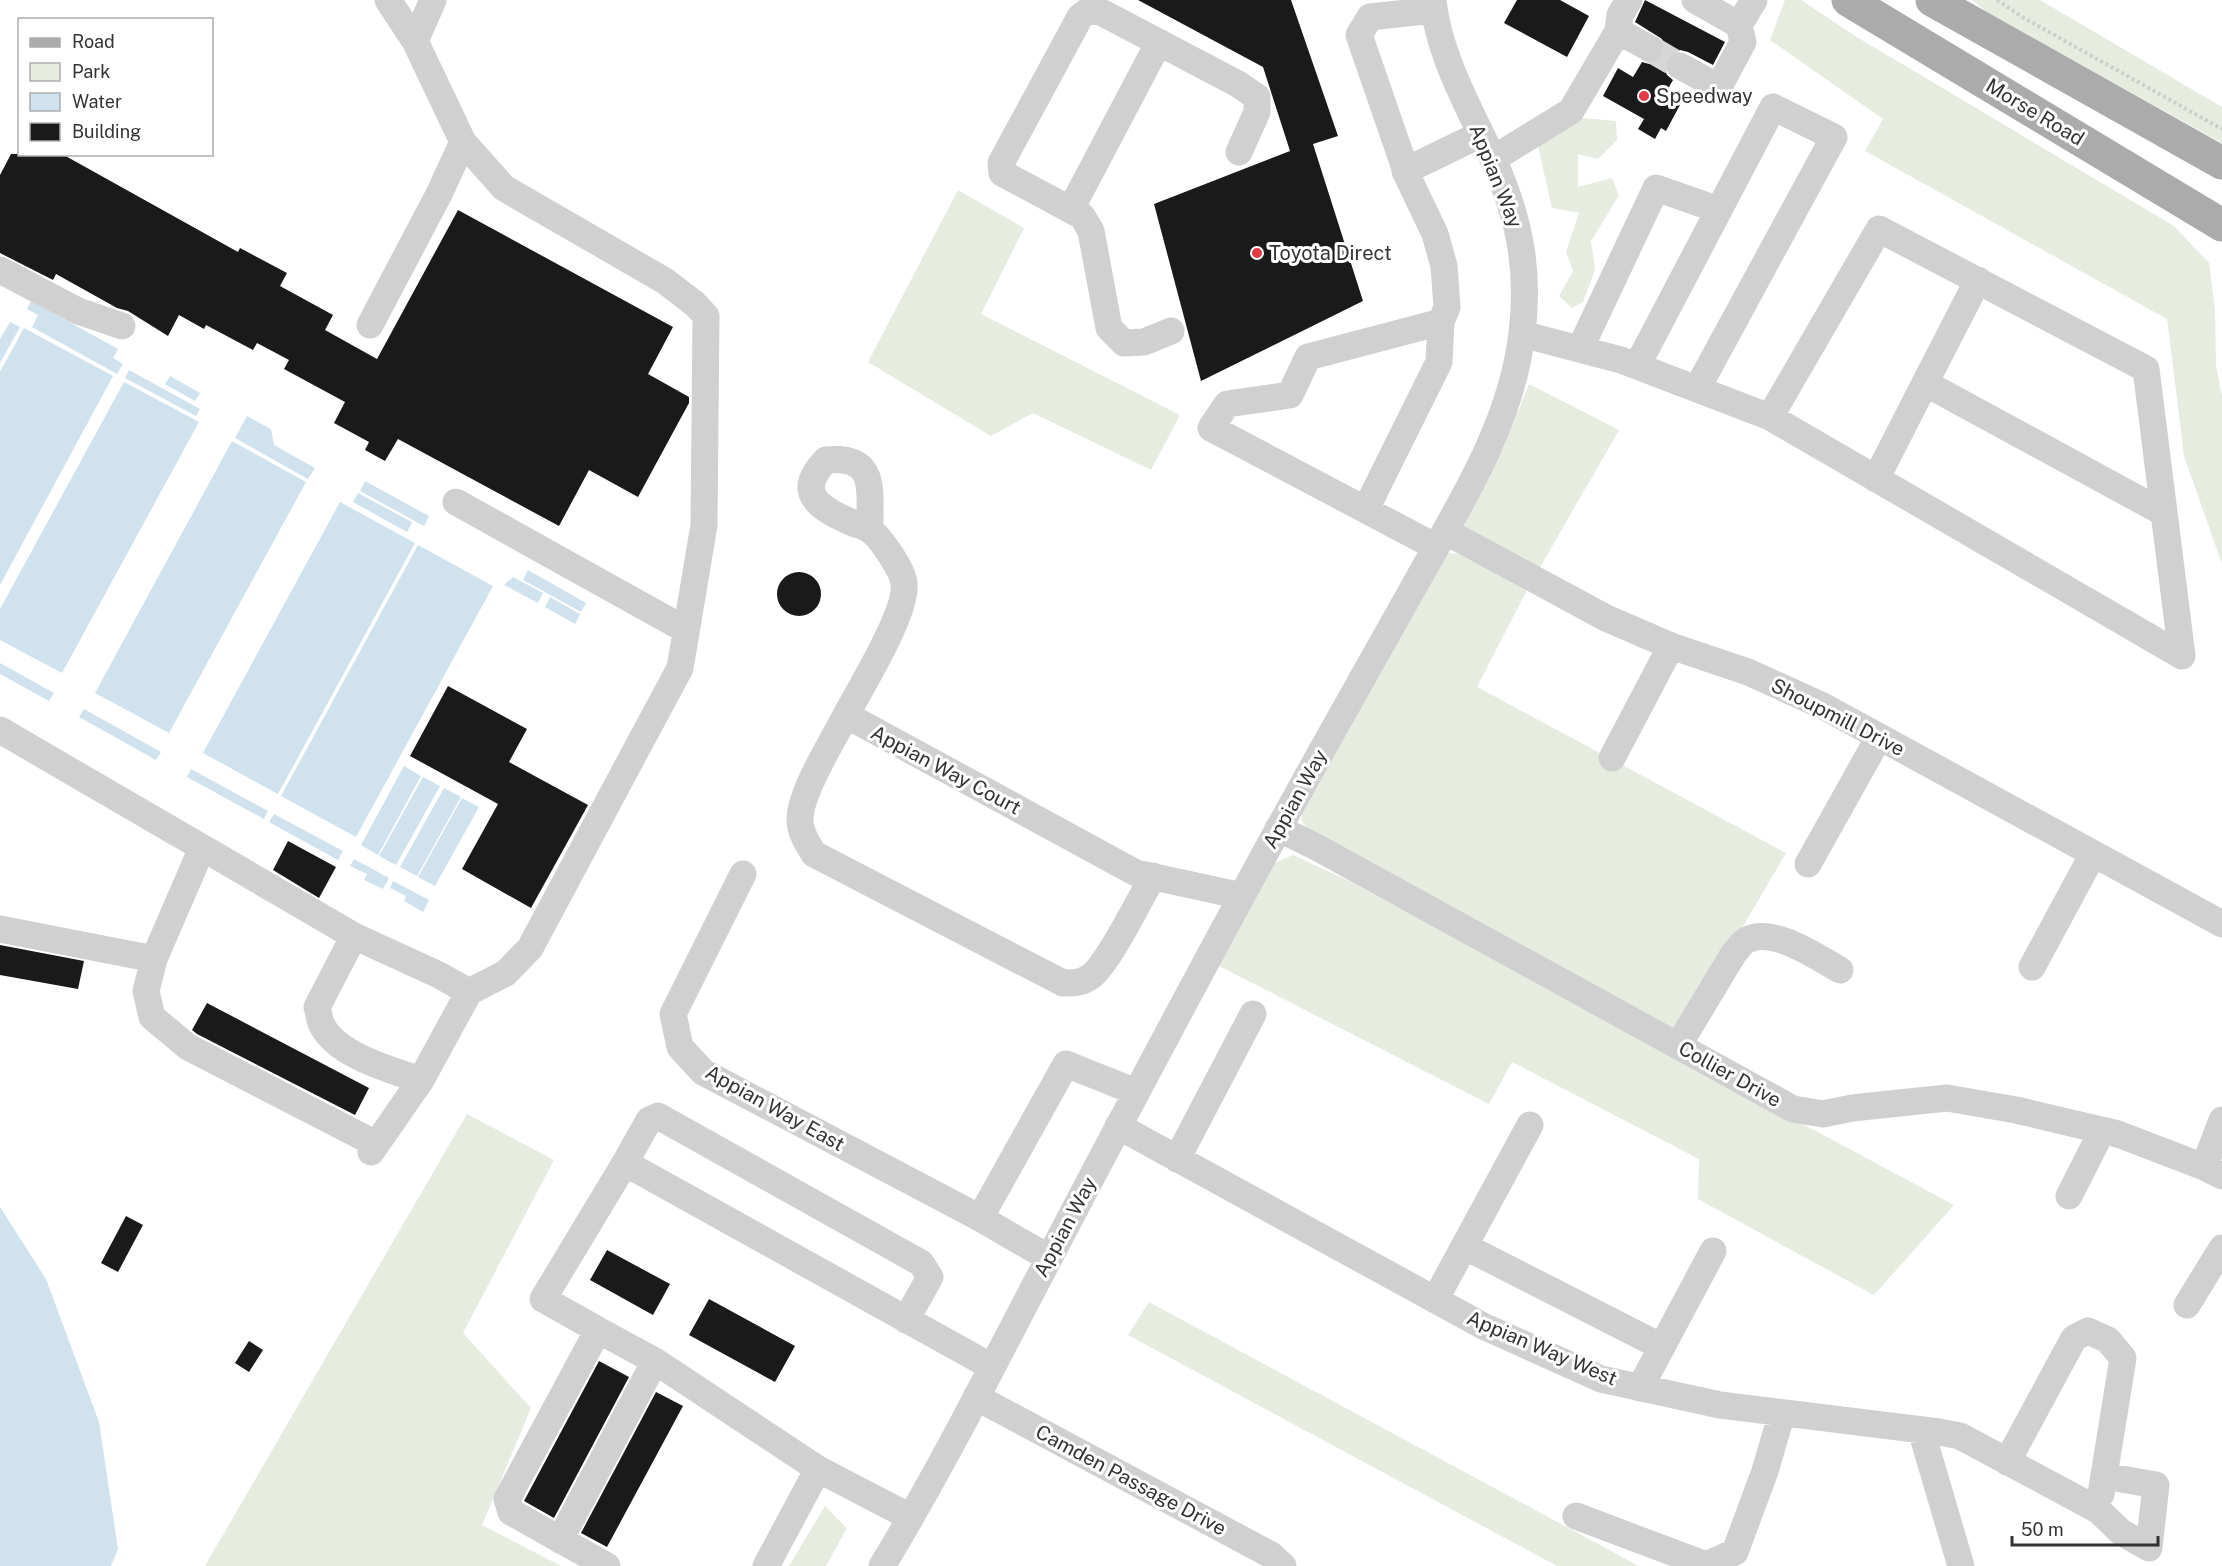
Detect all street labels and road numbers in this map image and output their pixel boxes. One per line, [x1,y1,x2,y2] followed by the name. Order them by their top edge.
[1982,73,2088,151] street label: Morse Road
[1464,121,1528,232] street label: Appian Way
[1767,673,1909,761] street label: Shoupmill Drive
[867,720,1025,820] street label: Appian Way Court
[1258,745,1332,853] street label: Appian Way
[1675,1036,1785,1112] street label: Collier Drive
[701,1060,849,1156] street label: Appian Way East
[1029,1173,1101,1281] street label: Appian Way
[1463,1305,1621,1391] street label: Appian Way West
[1032,1420,1230,1540] street label: Camden Passage Drive

